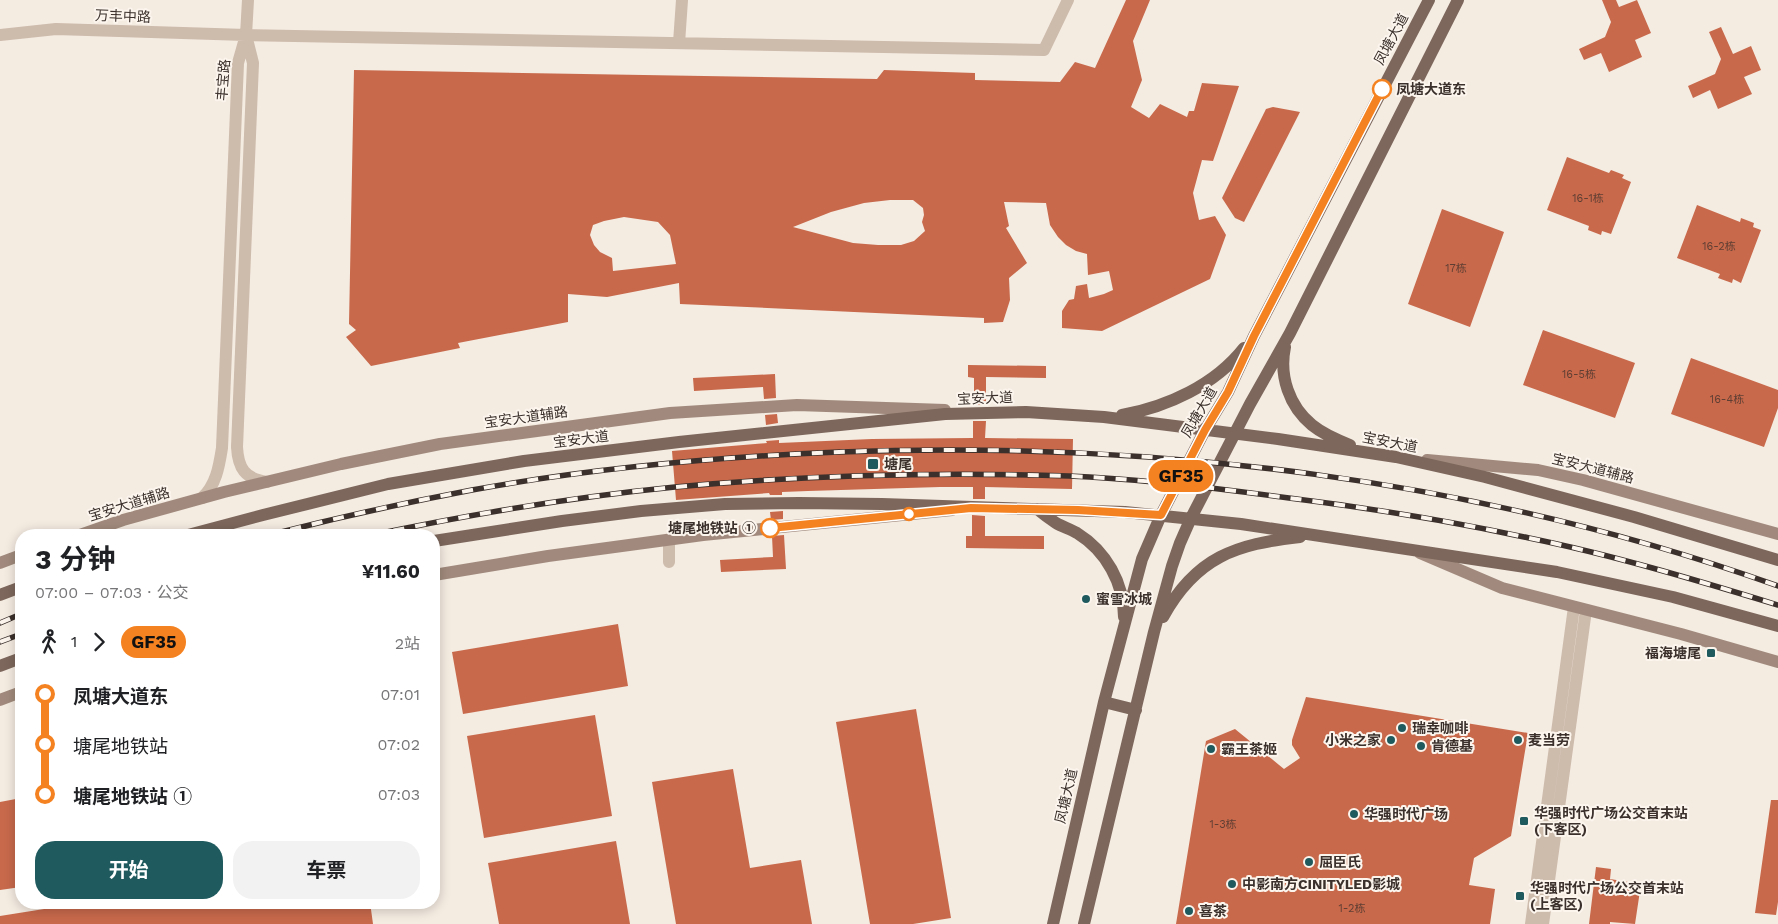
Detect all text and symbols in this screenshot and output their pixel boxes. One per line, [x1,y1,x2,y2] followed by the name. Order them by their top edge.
[95,7,151,25] street label: 万丰中路
[1371,11,1411,67] street label: 凤塘大道
[213,58,233,102] street label: 丰宝路
[1372,79,1392,99] marker: 凤塘大道东
[1396,81,1466,97] place label: 凤塘大道东
[1572,192,1604,205] house number: 16-1栋
[1702,240,1736,253] house number: 16-2栋
[1445,262,1467,275] house number: 17栋
[1562,368,1596,381] house number: 16-5栋
[1178,384,1220,440] street label: 凤塘大道
[957,389,1013,407] street label: 宝安大道
[1710,393,1744,406] house number: 16-4栋
[483,403,569,431] street label: 宝安大道辅路
[552,428,610,450] street label: 宝安大道
[1361,429,1419,455] street label: 宝安大道
[1550,450,1636,486] street label: 宝安大道辅路
[884,456,912,472] place label: 塘尾
[866,457,880,471] marker: 塘尾
[1146,460,1216,492] line badge: GF35
[1158,465,1204,486] text: GF35
[86,484,172,524] street label: 宝安大道辅路
[902,507,916,521] unlabelled marker
[760,518,780,538] marker: 塘尾地铁站 ①
[668,520,756,536] place label: 塘尾地铁站 ①
[35,543,116,576] text: 3 分钟
[362,560,420,583] text: ¥11.60
[35,583,189,602] text: 07:00 – 07:03 · 公交
[1096,591,1152,607] place label: 蜜雪冰城
[1080,593,1092,605] marker: 蜜雪冰城
[35,628,63,656] icon: walk
[85,628,113,656] icon: forward
[131,631,176,652] text: GF35
[71,632,77,651] text: 1
[395,634,420,653] text: 2站
[1645,645,1701,661] place label: 福海塘尾
[1705,647,1717,659] marker: 福海塘尾
[73,685,168,708] text: 凤塘大道东
[380,685,420,704] text: 07:01
[1412,720,1469,736] place label: 瑞幸咖啡
[1396,722,1408,734] marker: 瑞幸咖啡
[1325,732,1381,748] place label: 小米之家
[1528,732,1570,748] place label: 麦当劳
[1385,734,1397,746] marker: 小米之家
[1512,734,1524,746] marker: 麦当劳
[73,735,168,758] text: 塘尾地铁站
[377,735,420,754] text: 07:02
[1431,738,1473,754] place label: 肯德基
[1415,740,1427,752] marker: 肯德基
[1221,741,1277,757] place label: 霸王茶姬
[1205,743,1217,755] marker: 霸王茶姬
[1052,767,1080,825] street label: 凤塘大道
[73,785,192,808] text: 塘尾地铁站 ①
[378,785,420,804] text: 07:03
[1534,805,1688,837] place label: 华强时代广场公交首末站 (下客区)
[1364,806,1448,822] place label: 华强时代广场
[1348,808,1360,820] marker: 华强时代广场
[1518,815,1530,827] marker: 华强时代广场公交首末站 (下客区)
[1209,818,1237,831] house number: 1-3栋
[35,841,223,899] button: 开始
[233,841,420,899] button: 车票
[1319,854,1361,870] place label: 屈臣氏
[1303,856,1315,868] marker: 屈臣氏
[1242,876,1400,892] place label: 中影南方CINITYLED影城
[1226,878,1238,890] marker: 中影南方CINITYLED影城
[1530,880,1684,912] place label: 华强时代广场公交首末站 (上客区)
[1514,890,1526,902] marker: 华强时代广场公交首末站 (上客区)
[1339,902,1365,915] house number: 1-2栋
[1199,903,1227,919] place label: 喜茶
[1183,905,1195,917] marker: 喜茶

